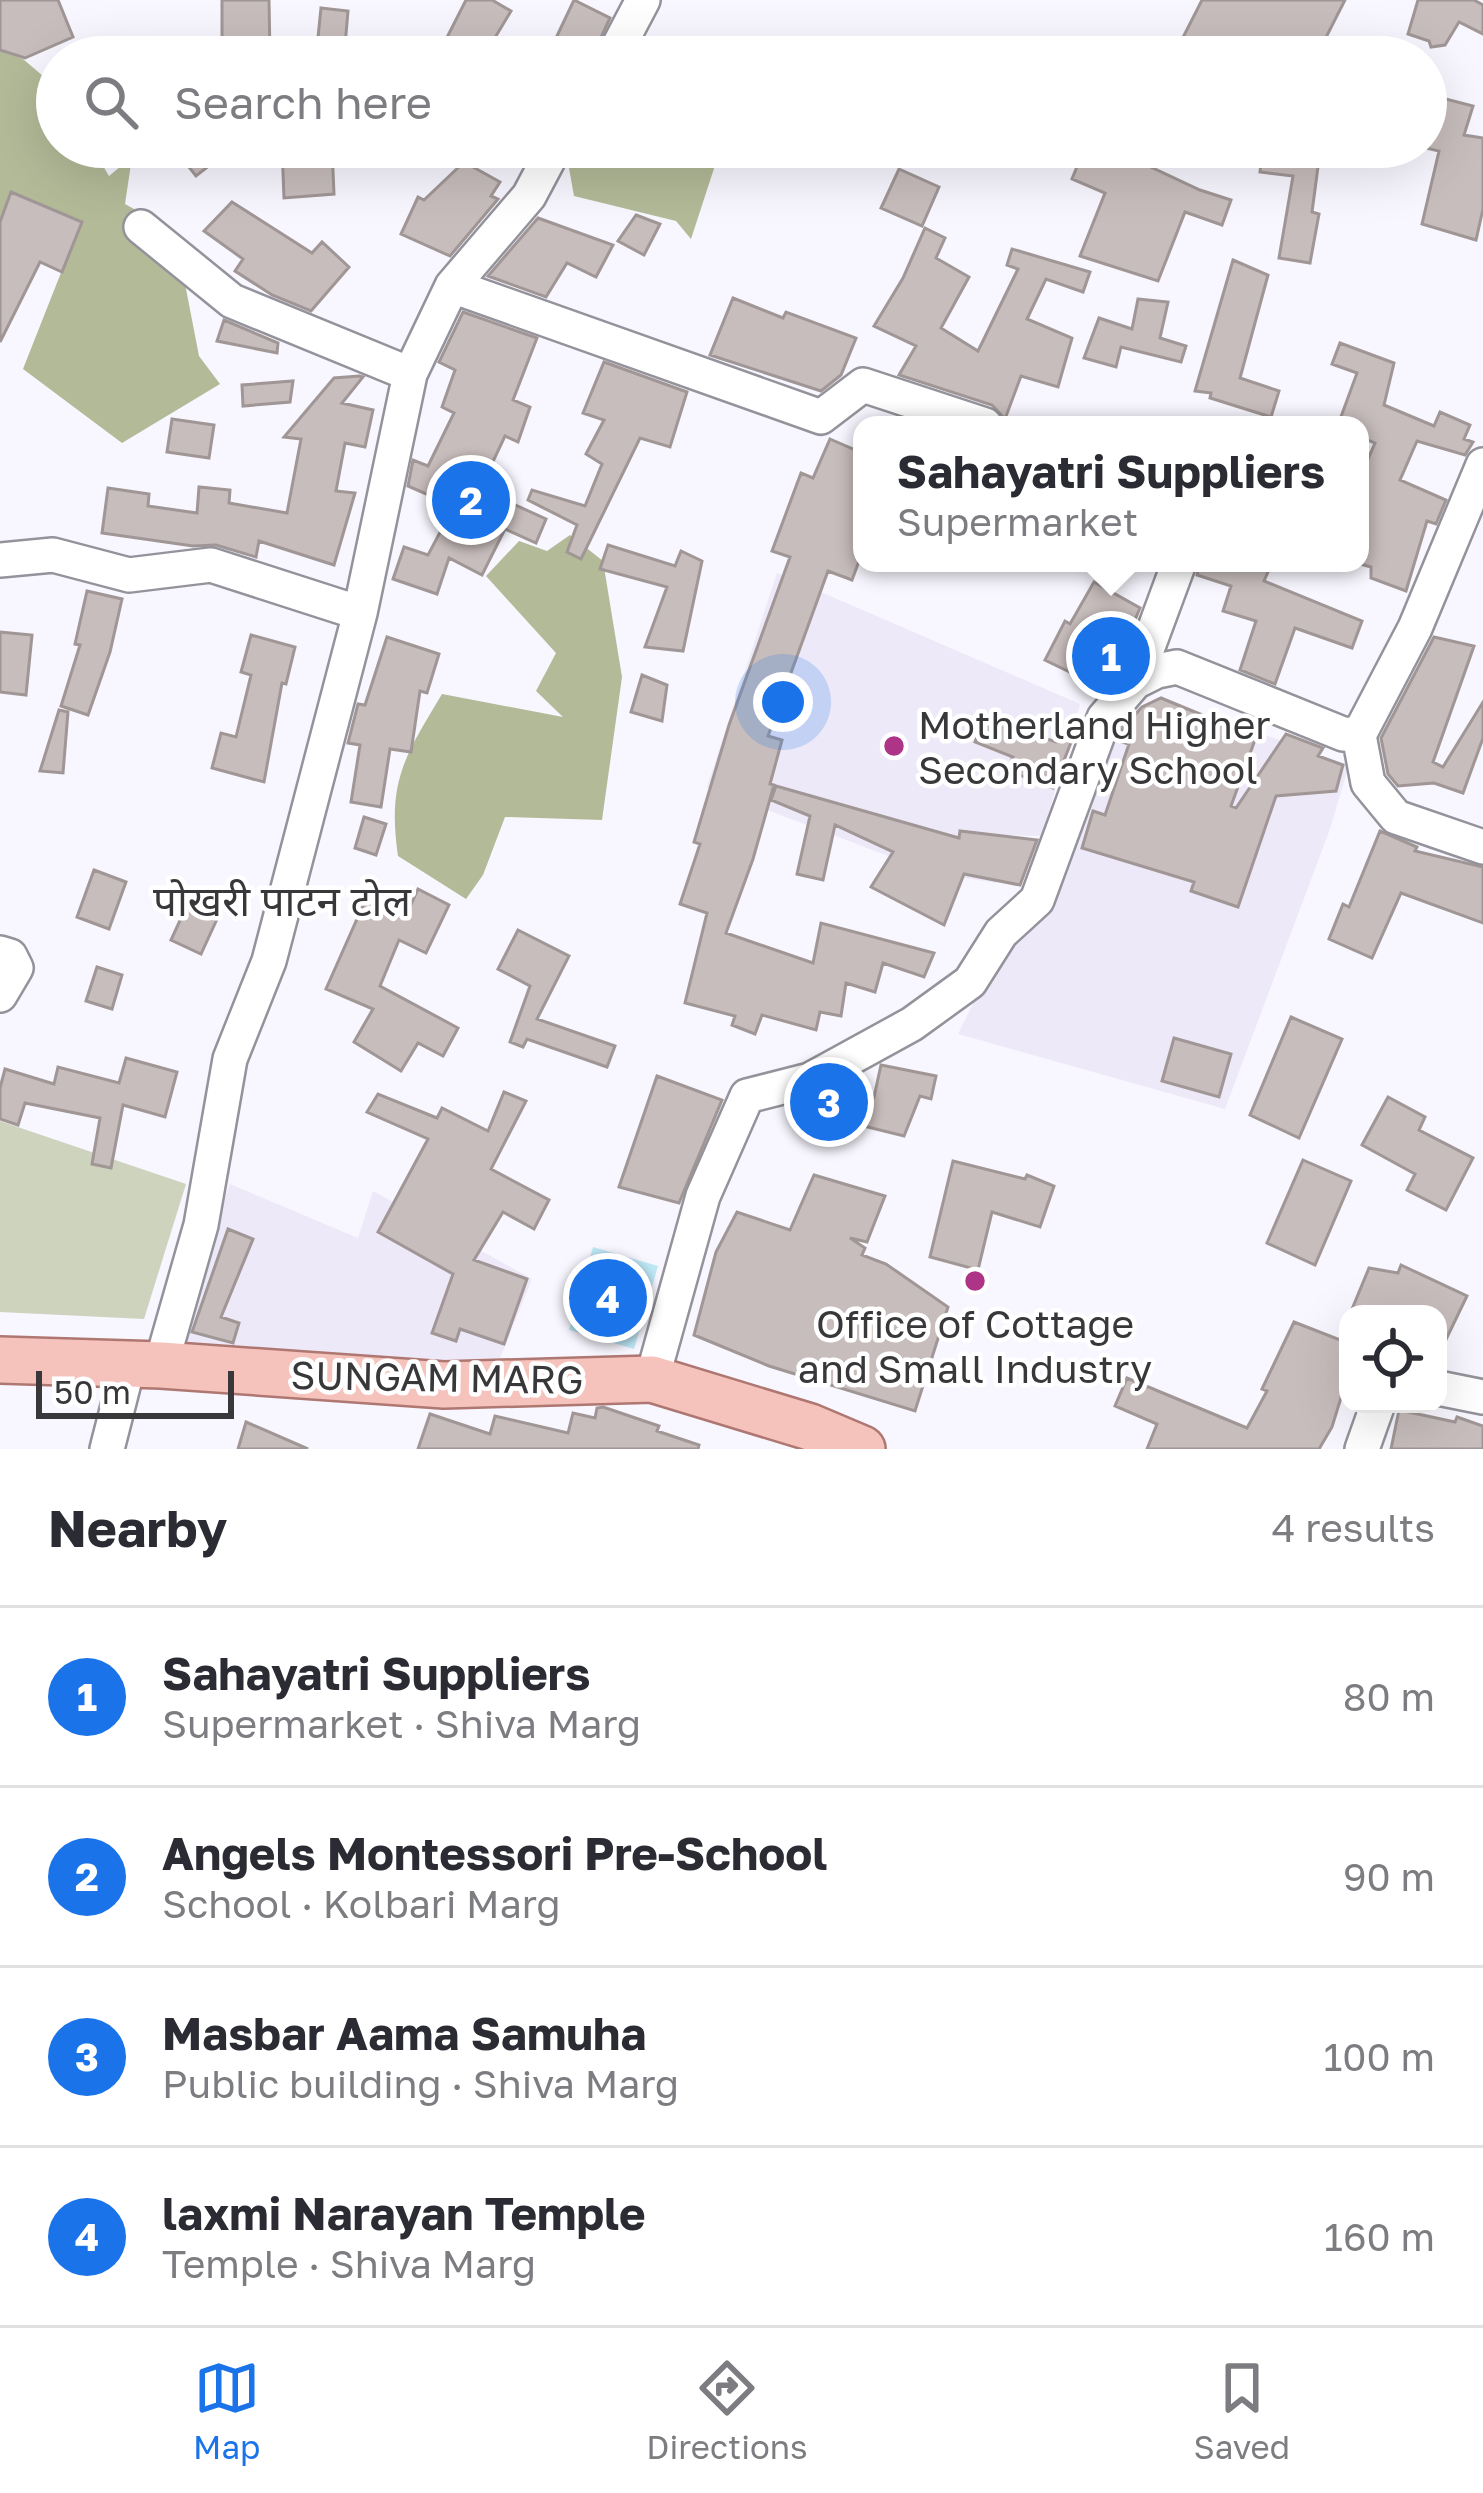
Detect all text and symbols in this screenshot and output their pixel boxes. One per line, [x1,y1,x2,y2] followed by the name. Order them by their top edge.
[36,36,1447,168] search box
[78,69,144,135] icon: search
[174,75,432,129] text: Search here
[853,416,1369,572] popup
[897,444,1325,498] text: Sahayatri Suppliers
[432,455,510,545] pin: 2
[897,498,1138,545] text: Supermarket
[1072,611,1150,701] pin: 1
[753,672,813,732] your location
[918,701,1270,793] place label: Motherland Higher Secondary School
[881,733,907,759] marker: Motherland Higher Secondary School
[153,875,412,925] district label: पोखरी पाटन टोल
[790,1057,868,1147] pin: 3
[569,1253,647,1343] pin: 4
[962,1268,988,1294] marker: Office of Cottage and Small Industry
[798,1300,1152,1392] place label: Office of Cottage and Small Industry
[1339,1305,1447,1413] map controls
[1339,1305,1447,1413] button: locate
[290,1351,584,1403] street label: SUNGAM MARG
[36,1365,234,1418] scale bar
[54,1372,131,1411] text: 50 m
[48,1497,227,1558] text: Nearby
[1272,1504,1435,1551] text: 4 results
[162,1646,591,1700] text: Sahayatri Suppliers
[77,1673,97,1720] text: 1
[1343,1673,1435,1720] text: 80 m
[162,1700,641,1747] text: Supermarket · Shiva Marg
[162,1826,827,1880] text: Angels Montessori Pre-School
[75,1853,99,1900] text: 2
[1343,1853,1435,1900] text: 90 m
[162,1880,561,1927] text: School · Kolbari Marg
[162,2006,646,2060] text: Masbar Aama Samuha
[75,2033,99,2080] text: 3
[1323,2033,1435,2080] text: 100 m
[162,2060,679,2107] text: Public building · Shiva Marg
[162,2186,645,2240] text: laxmi Narayan Temple
[75,2213,99,2260] text: 4
[1324,2213,1435,2260] text: 160 m
[162,2240,536,2287] text: Temple · Shiva Marg
[193,2355,260,2466] tab: Map
[646,2355,808,2466] tab: Directions
[1194,2355,1290,2466] tab: Saved

